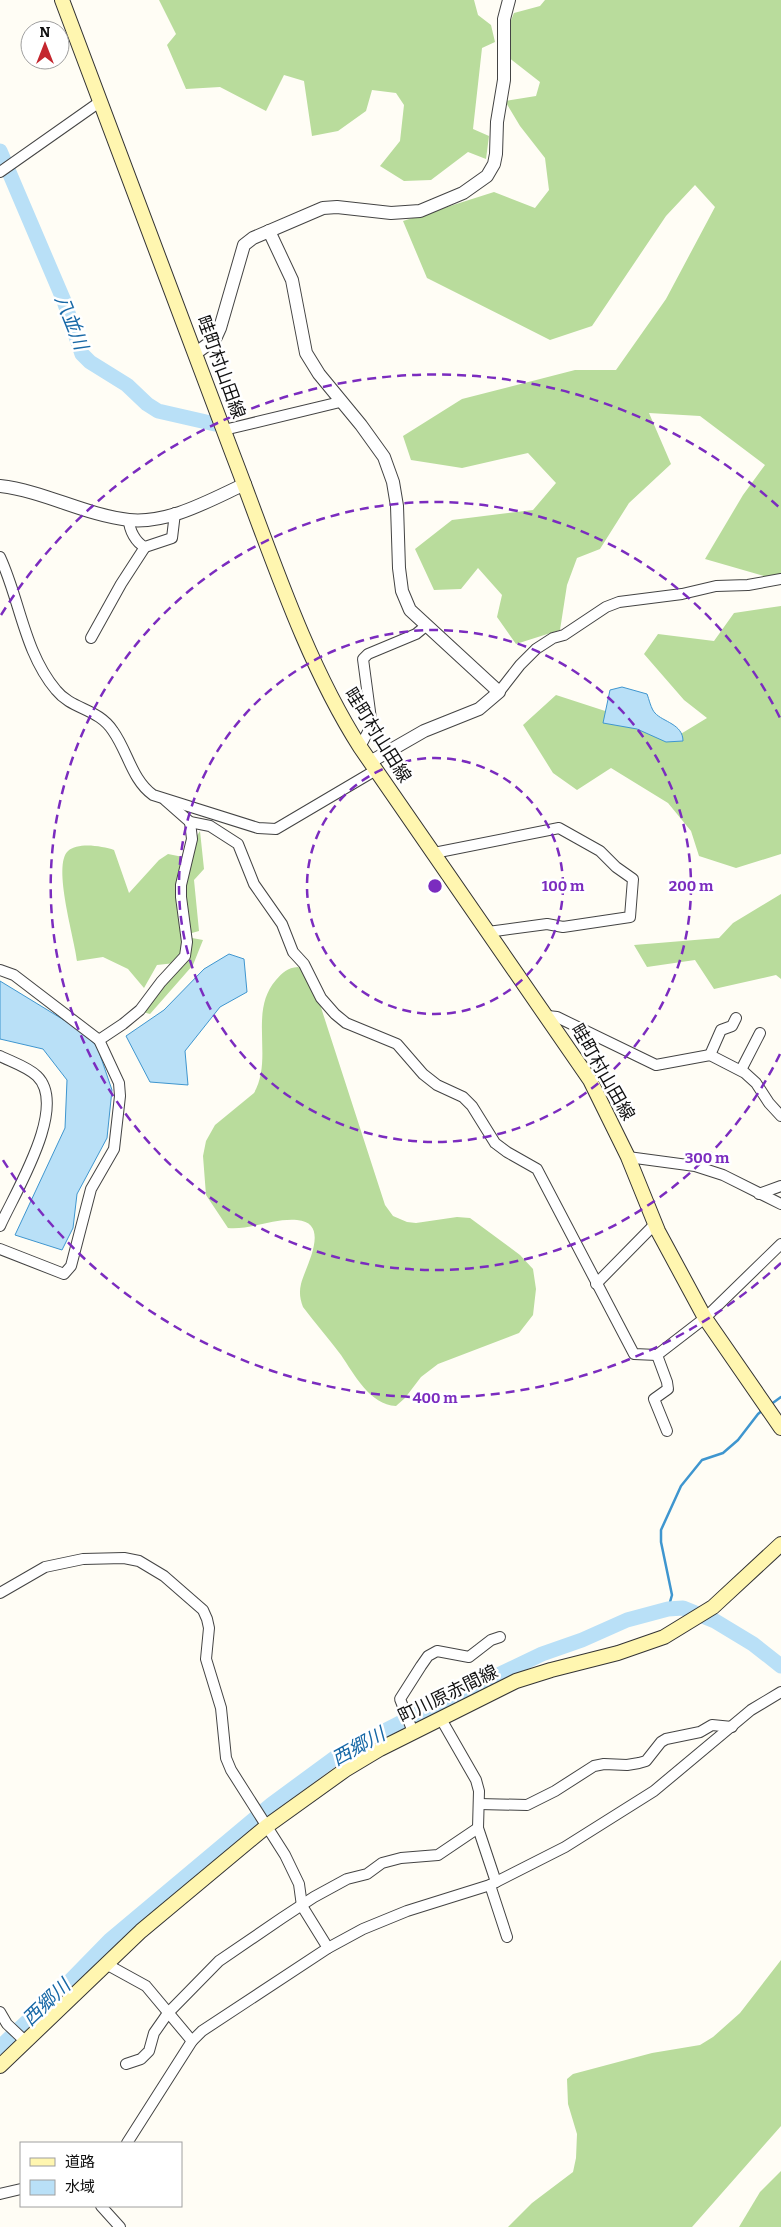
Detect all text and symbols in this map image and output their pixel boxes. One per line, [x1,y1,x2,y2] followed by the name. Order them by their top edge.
[20,20,70,70] north arrow
[40,24,51,41] text: N
[50,291,94,355] water label: 八並川
[192,312,250,422] street label: 畦町村山田線
[340,683,416,787] street label: 畦町村山田線
[426,877,444,895] centre of rings
[542,877,585,895] text: 100 m
[669,877,714,895] text: 200 m
[566,1020,640,1124] street label: 畦町村山田線
[685,1149,730,1167] text: 300 m
[412,1389,458,1407] text: 400 m
[395,1660,501,1728] street label: 町川原赤間線
[328,1722,390,1770] water label: 西郷川
[18,1973,76,2030] water label: 西郷川
[20,2142,182,2207] legend
[65,2153,95,2171] text: 道路
[65,2178,95,2196] text: 水域

